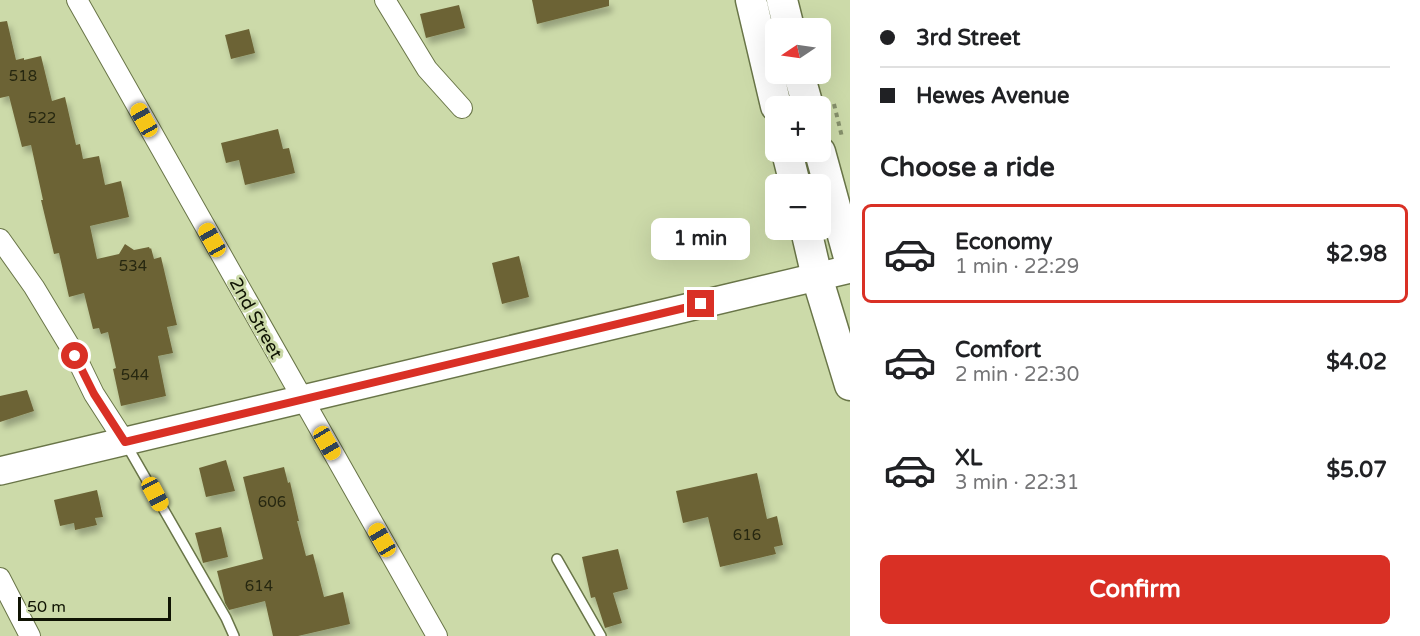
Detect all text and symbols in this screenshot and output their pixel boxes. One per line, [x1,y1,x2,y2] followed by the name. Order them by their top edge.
[765,18,831,84] north arrow
[765,18,831,240] map controls
[916,25,1020,51] text: 3rd Street
[9,67,37,85] house number: 518
[916,83,1069,109] text: Hewes Avenue
[765,96,831,162] button: +
[127,100,161,140] car
[28,109,56,127] house number: 522
[880,151,1055,184] text: Choose a ride
[765,174,831,240] button: −
[652,217,750,259] callout: 1 min
[195,220,229,260] car
[674,227,727,251] text: 1 min
[883,227,937,281] icon: car
[955,229,1052,255] text: Economy
[1326,241,1387,267] text: $2.98
[955,255,1079,279] text: 1 min · 22:29
[119,257,147,275] house number: 534
[225,273,287,363] street label: 2nd Street
[687,290,714,317] route end
[883,335,937,389] icon: car
[955,337,1041,363] text: Comfort
[61,342,88,369] route start
[1326,349,1387,375] text: $4.02
[955,363,1079,387] text: 2 min · 22:30
[121,366,149,384] house number: 544
[310,423,344,463] car
[883,443,937,497] icon: car
[955,445,982,471] text: XL
[1326,457,1387,483] text: $5.07
[955,471,1079,495] text: 3 min · 22:31
[139,474,171,514] car
[258,493,286,511] house number: 606
[365,520,399,560] car
[733,526,761,544] house number: 616
[880,555,1390,624] button: Confirm
[245,577,273,595] house number: 614
[18,594,171,622] scale bar
[27,597,66,617] text: 50 m

